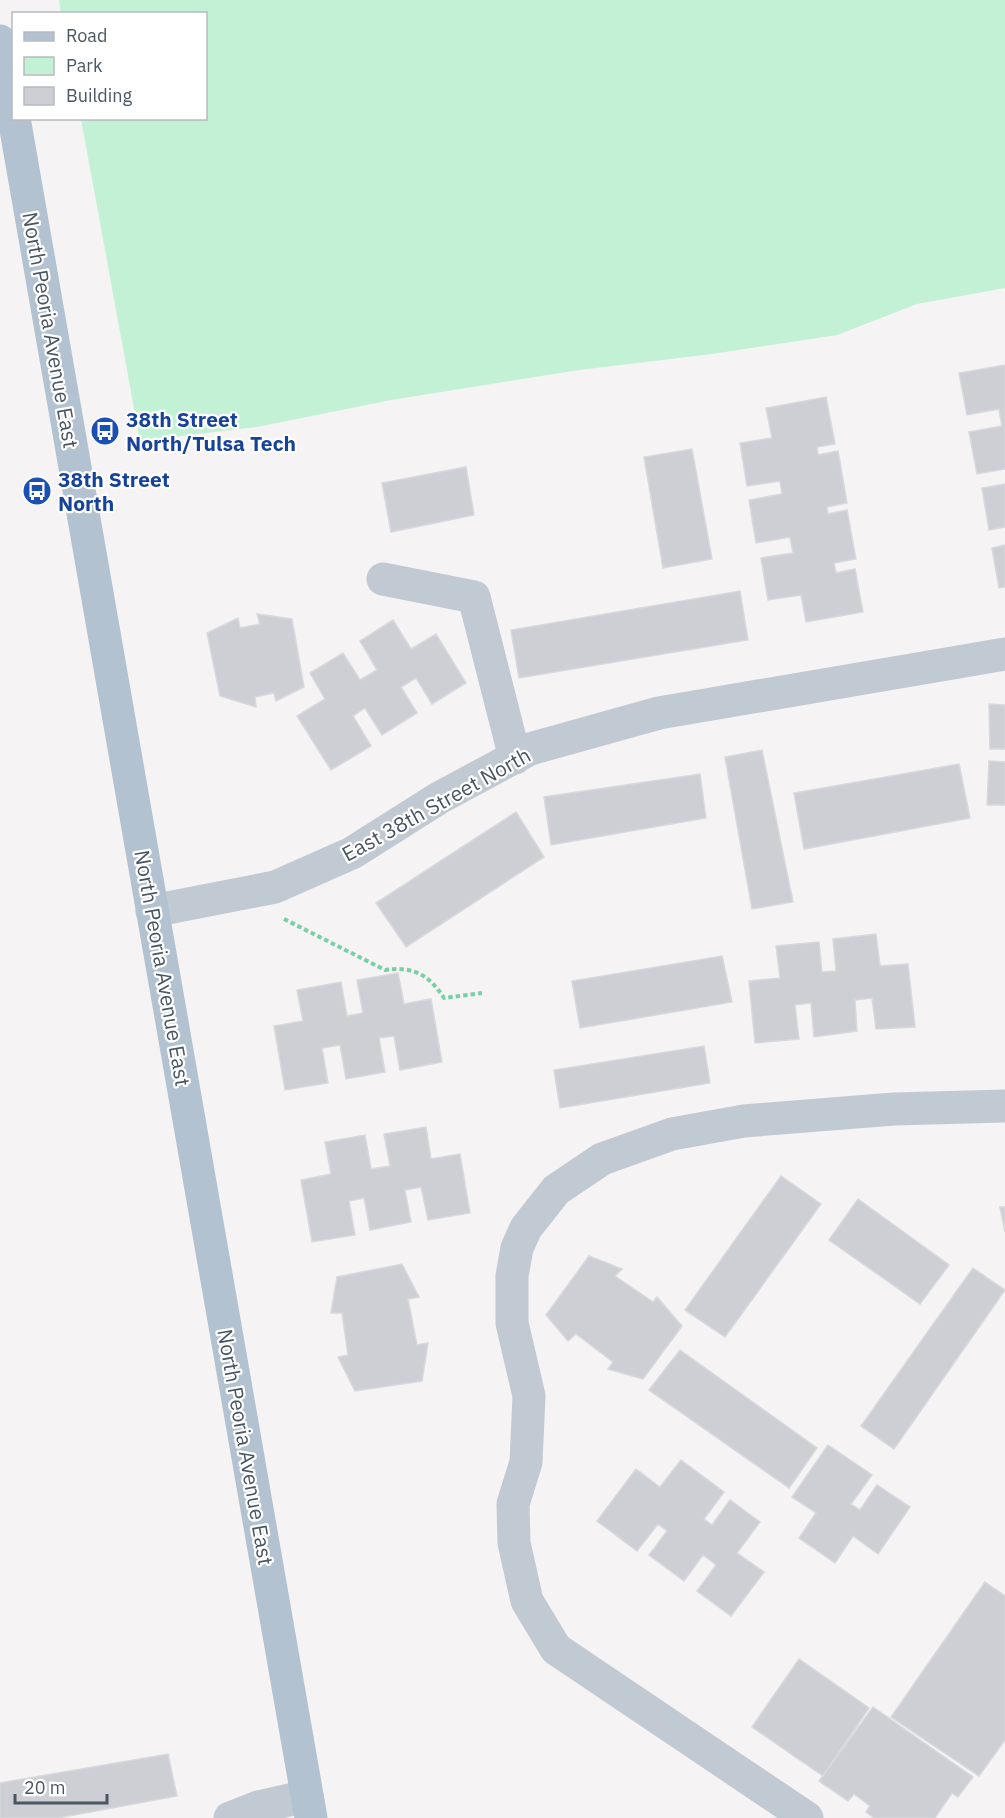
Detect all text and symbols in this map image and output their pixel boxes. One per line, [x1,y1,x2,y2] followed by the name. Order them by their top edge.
[12,12,207,120] legend
[66,24,107,47] text: Road
[66,54,103,77] text: Park
[66,84,133,107] text: Building
[16,210,86,450] street label: North Peoria Avenue East
[126,405,296,457] place label: 38th Street North/Tulsa Tech
[89,415,121,447] bus stop icon: 38th Street North/Tulsa Tech
[58,465,170,517] place label: 38th Street North
[21,475,53,507] bus stop icon: 38th Street North
[337,740,535,868] street label: East 38th Street North
[128,848,198,1088] street label: North Peoria Avenue East
[211,1327,281,1567] street label: North Peoria Avenue East
[15,1767,106,1805] scale bar
[24,1776,66,1799] text: 20 m

